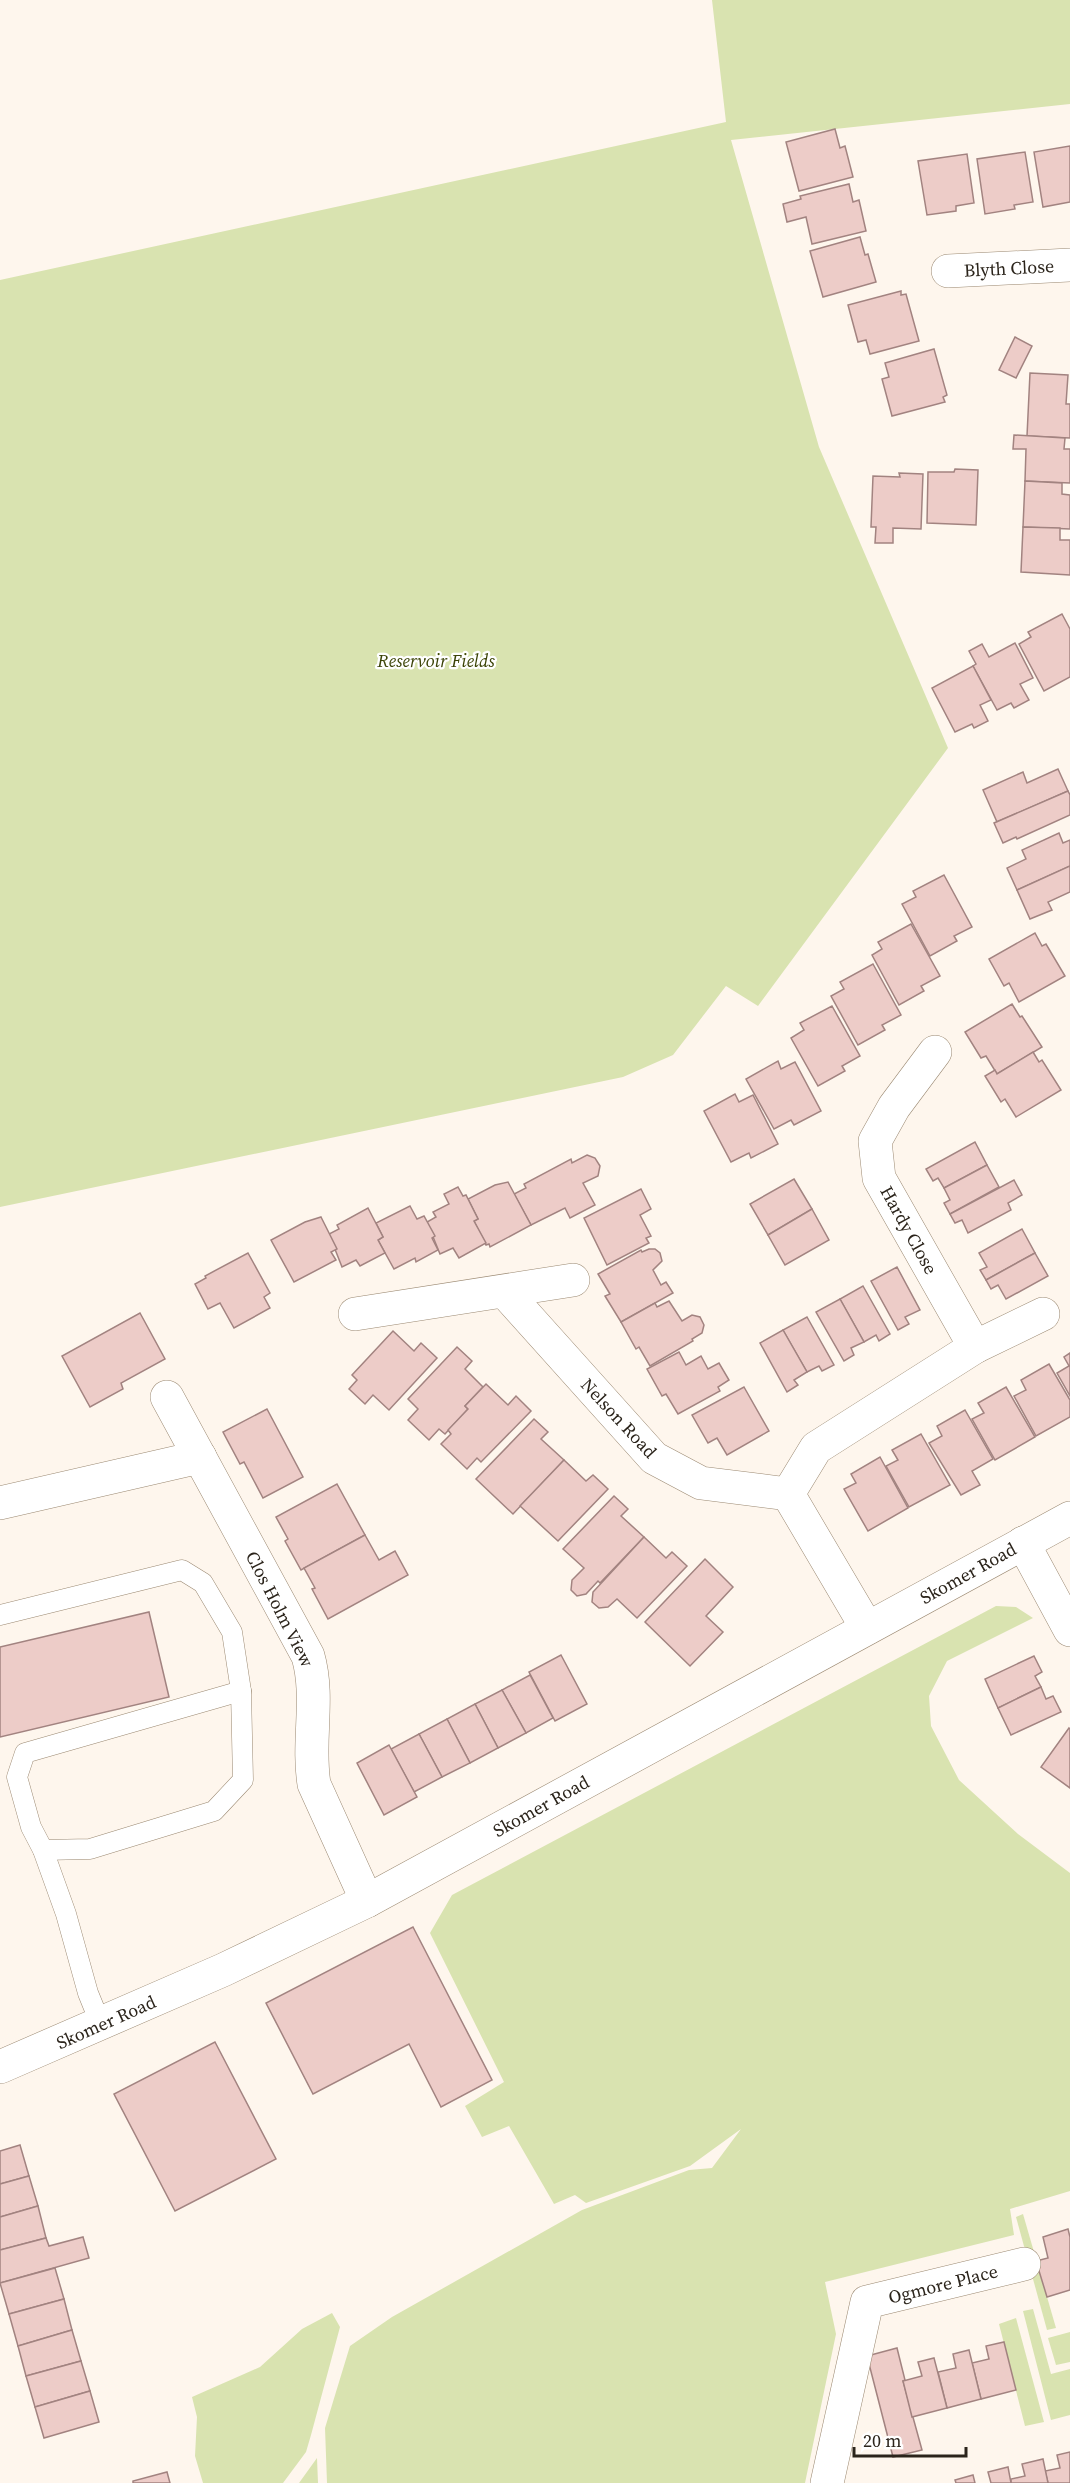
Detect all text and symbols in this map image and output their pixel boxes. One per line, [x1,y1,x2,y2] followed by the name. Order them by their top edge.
[963,253,1055,283] street label: Blyth Close
[376,648,495,673] park label: Reservoir Fields
[874,1181,944,1279] street label: Hardy Close
[575,1373,663,1463] street label: Nelson Road
[915,1536,1021,1610] street label: Skomer Road
[240,1547,320,1672] street label: Clos Holm View
[488,1769,594,1843] street label: Skomer Road
[52,1989,160,2055] street label: Skomer Road
[886,2258,1000,2310] street label: Ogmore Place
[854,2420,966,2458] scale bar
[863,2428,901,2453] text: 20 m

